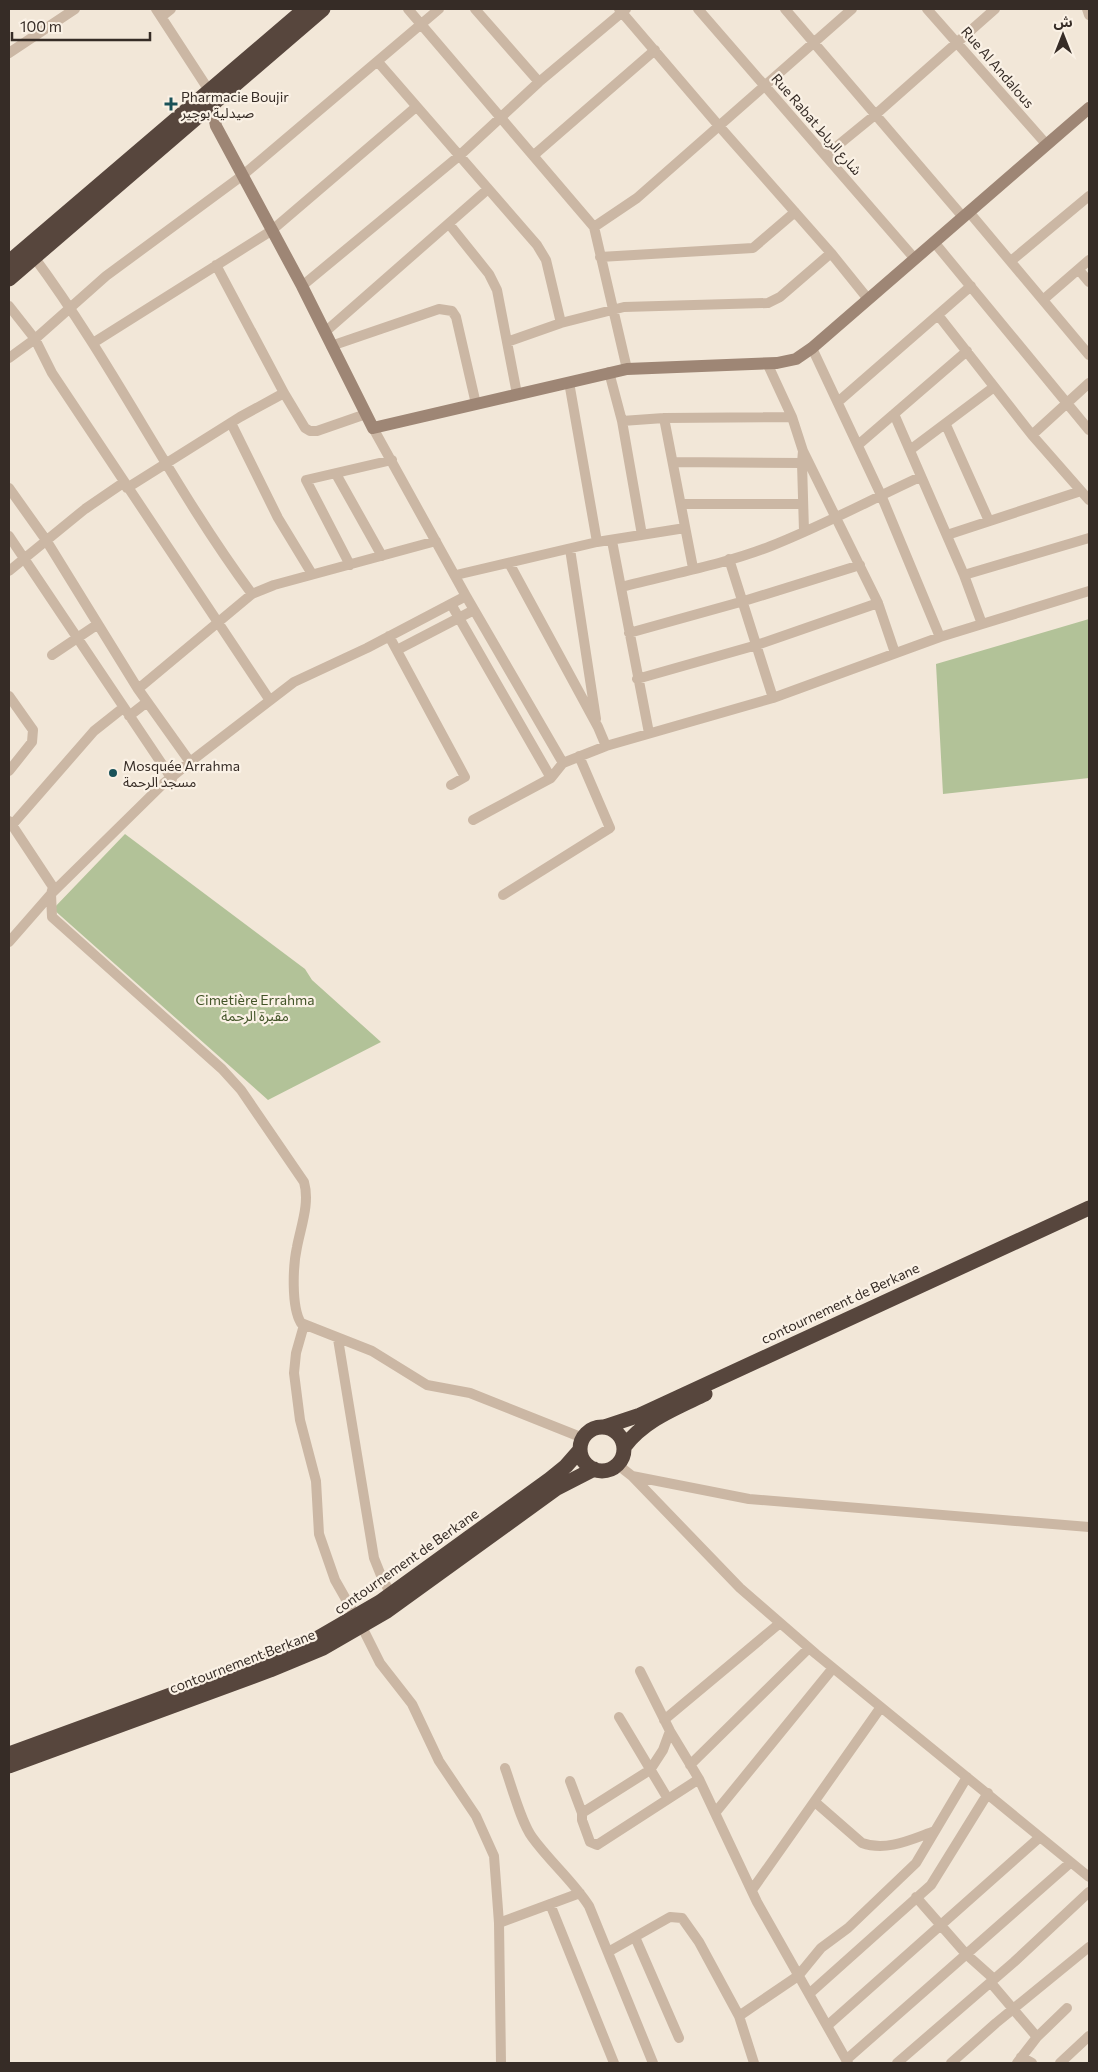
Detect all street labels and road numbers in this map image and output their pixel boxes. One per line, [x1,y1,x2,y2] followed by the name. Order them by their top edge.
[958,23,1038,111] street label: Rue Al Andalous
[766,70,866,180] street label: Rue Rabat شارع الرباط
[758,1259,922,1347] street label: contournement de Berkane
[330,1505,482,1617] street label: contournement de Berkane
[167,1625,317,1697] street label: contournement Berkane

